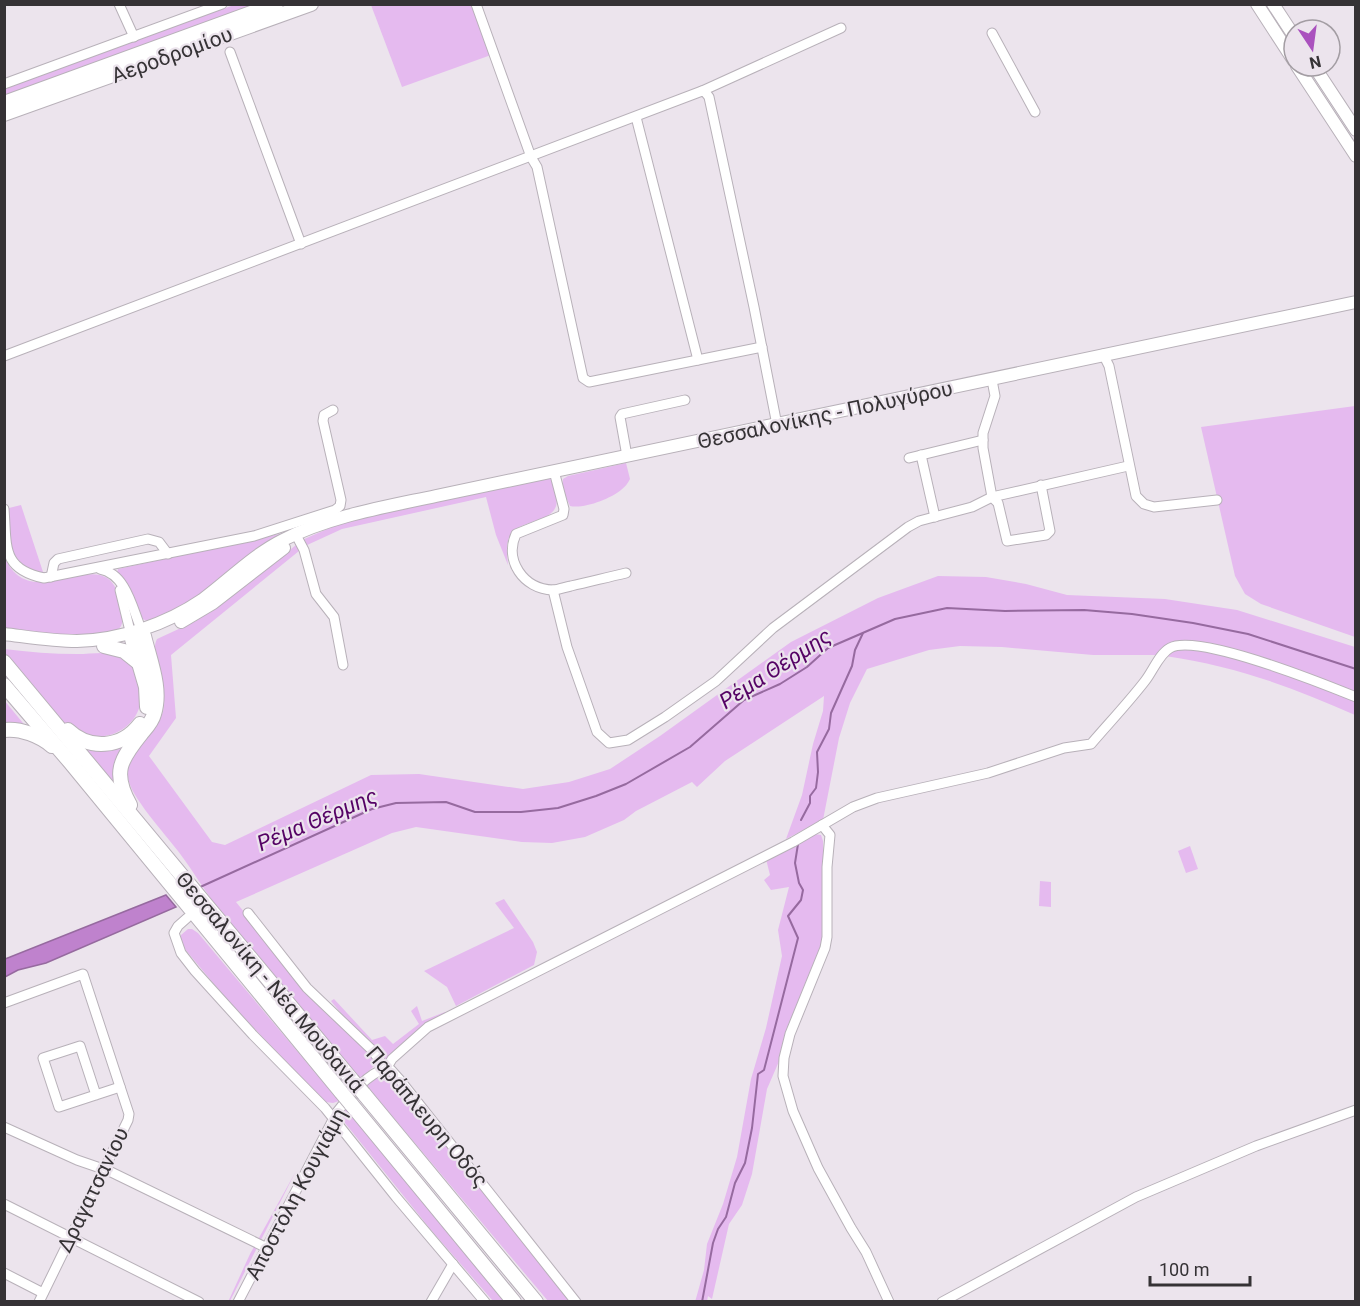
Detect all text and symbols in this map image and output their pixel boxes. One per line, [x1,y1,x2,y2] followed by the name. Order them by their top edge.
[1282,18,1342,78] north arrow
[108,22,236,88] street label: Αεροδρομίου
[1308,52,1323,73] text: N
[695,376,955,454] street label: Θεσσαλονίκης - Πολυγύρου
[715,623,836,714] water label: Ρέμα Θέρμης
[253,783,381,856] water label: Ρέμα Θέρμης
[171,867,369,1097] street label: Θεσσαλονίκη - Νέα Μουδανιά
[361,1042,493,1192] street label: Παράπλευρη Οδός
[241,1104,351,1284] street label: Αποστόλη Κουγιάμη
[52,1124,134,1256] street label: Δραγατσανίου
[1150,1249,1250,1287] scale bar
[1159,1259,1210,1280] text: 100 m

